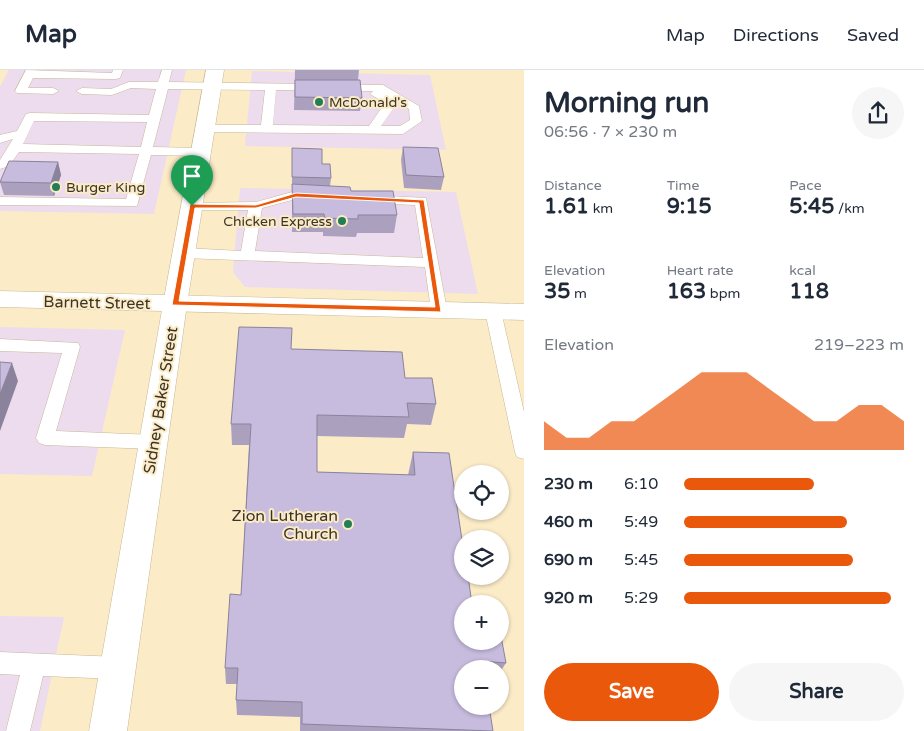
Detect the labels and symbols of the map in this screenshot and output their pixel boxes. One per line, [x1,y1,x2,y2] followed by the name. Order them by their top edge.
[329,94,407,111] place label: McDonald's
[313,96,325,108] marker: McDonald's
[171,155,213,206] pin
[66,179,145,196] place label: Burger King
[50,181,62,193] marker: Burger King
[223,213,332,230] place label: Chicken Express
[336,215,348,227] marker: Chicken Express
[43,292,151,314] street label: Barnett Street
[139,325,183,475] street label: Sidney Baker Street
[231,506,338,544] place label: Zion Lutheran Church
[342,518,354,530] marker: Zion Lutheran Church

